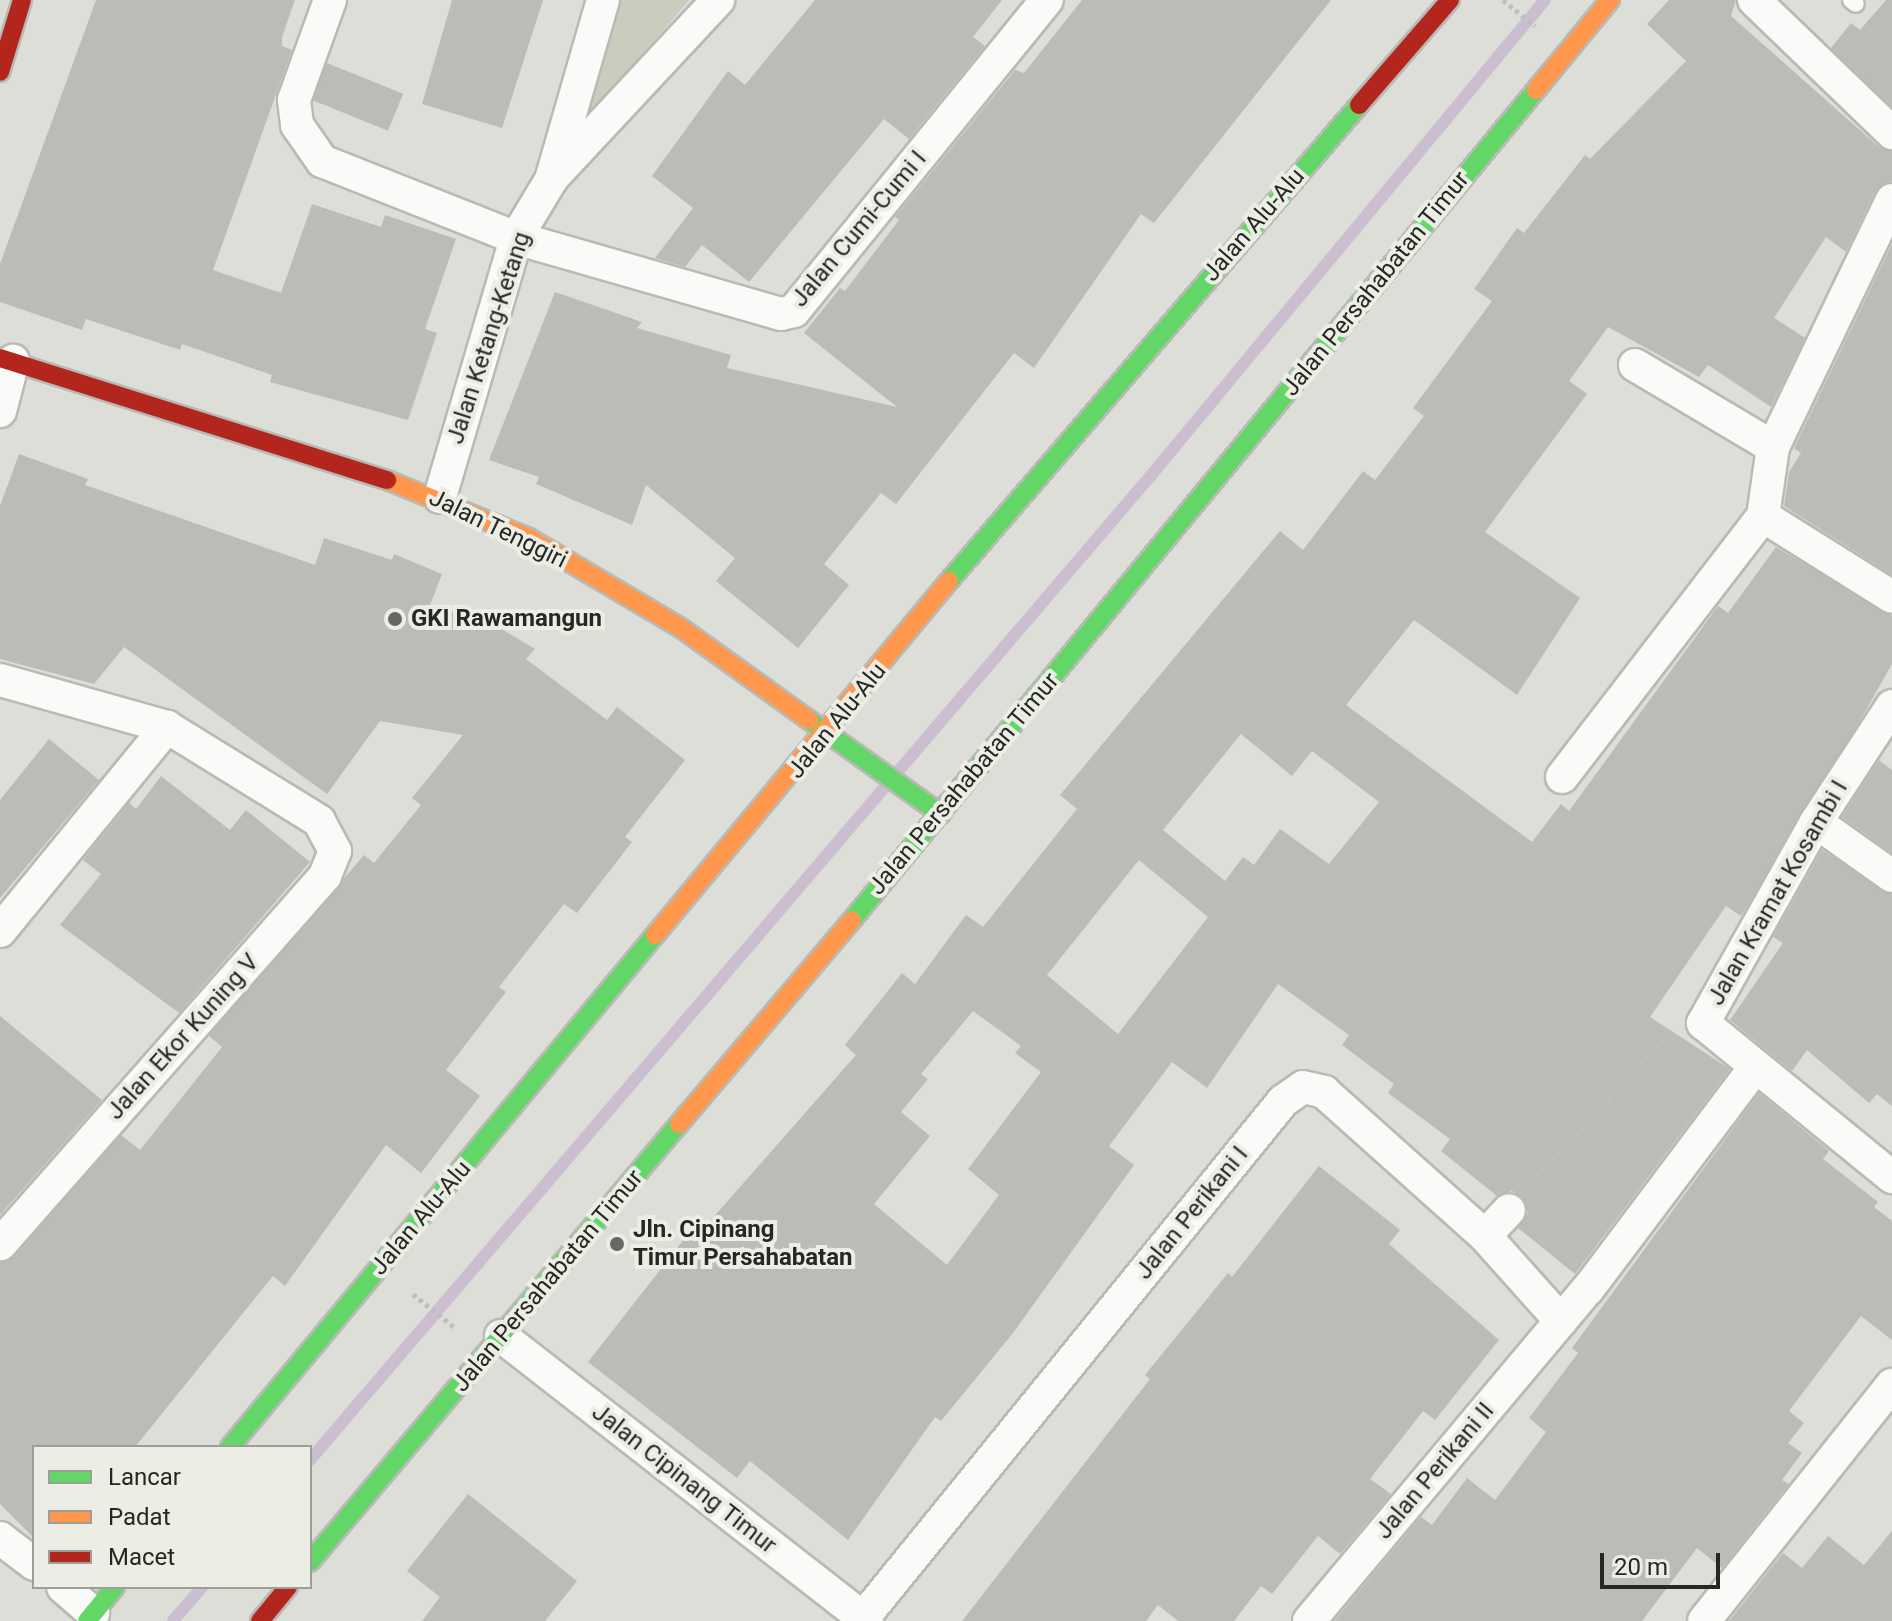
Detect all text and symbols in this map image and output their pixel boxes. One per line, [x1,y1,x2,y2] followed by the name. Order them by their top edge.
[785,145,933,313] street label: Jalan Cumi-Cumi I
[1197,163,1311,287] street label: Jalan Alu-Alu
[1276,166,1476,402] street label: Jalan Persahabatan Timur
[441,228,537,448] street label: Jalan Ketang-Ketang
[424,483,572,575] street label: Jalan Tenggiri
[411,605,602,633] place label: GKI Rawamangun
[386,610,404,628] marker: GKI Rawamangun
[782,657,892,785] street label: Jalan Alu-Alu
[863,667,1065,901] street label: Jalan Persahabatan Timur
[1702,775,1854,1011] street label: Jalan Kramat Kosambi I
[101,948,265,1126] street label: Jalan Ekor Kuning V
[1130,1141,1254,1285] street label: Jalan Perikani I
[365,1155,477,1281] street label: Jalan Alu-Alu
[447,1164,649,1398] street label: Jalan Persahabatan Timur
[633,1216,852,1272] place label: Jln. Cipinang Timur Persahabatan
[608,1235,626,1253] marker: Jln. Cipinang Timur Persahabatan
[1370,1397,1500,1545] street label: Jalan Perikani II
[586,1398,782,1560] street label: Jalan Cipinang Timur
[32,1445,312,1589] legend
[108,1463,181,1491] text: Lancar
[108,1503,171,1531] text: Padat
[1604,1537,1724,1587] scale bar
[108,1543,175,1571] text: Macet
[1614,1553,1668,1581] text: 20 m

